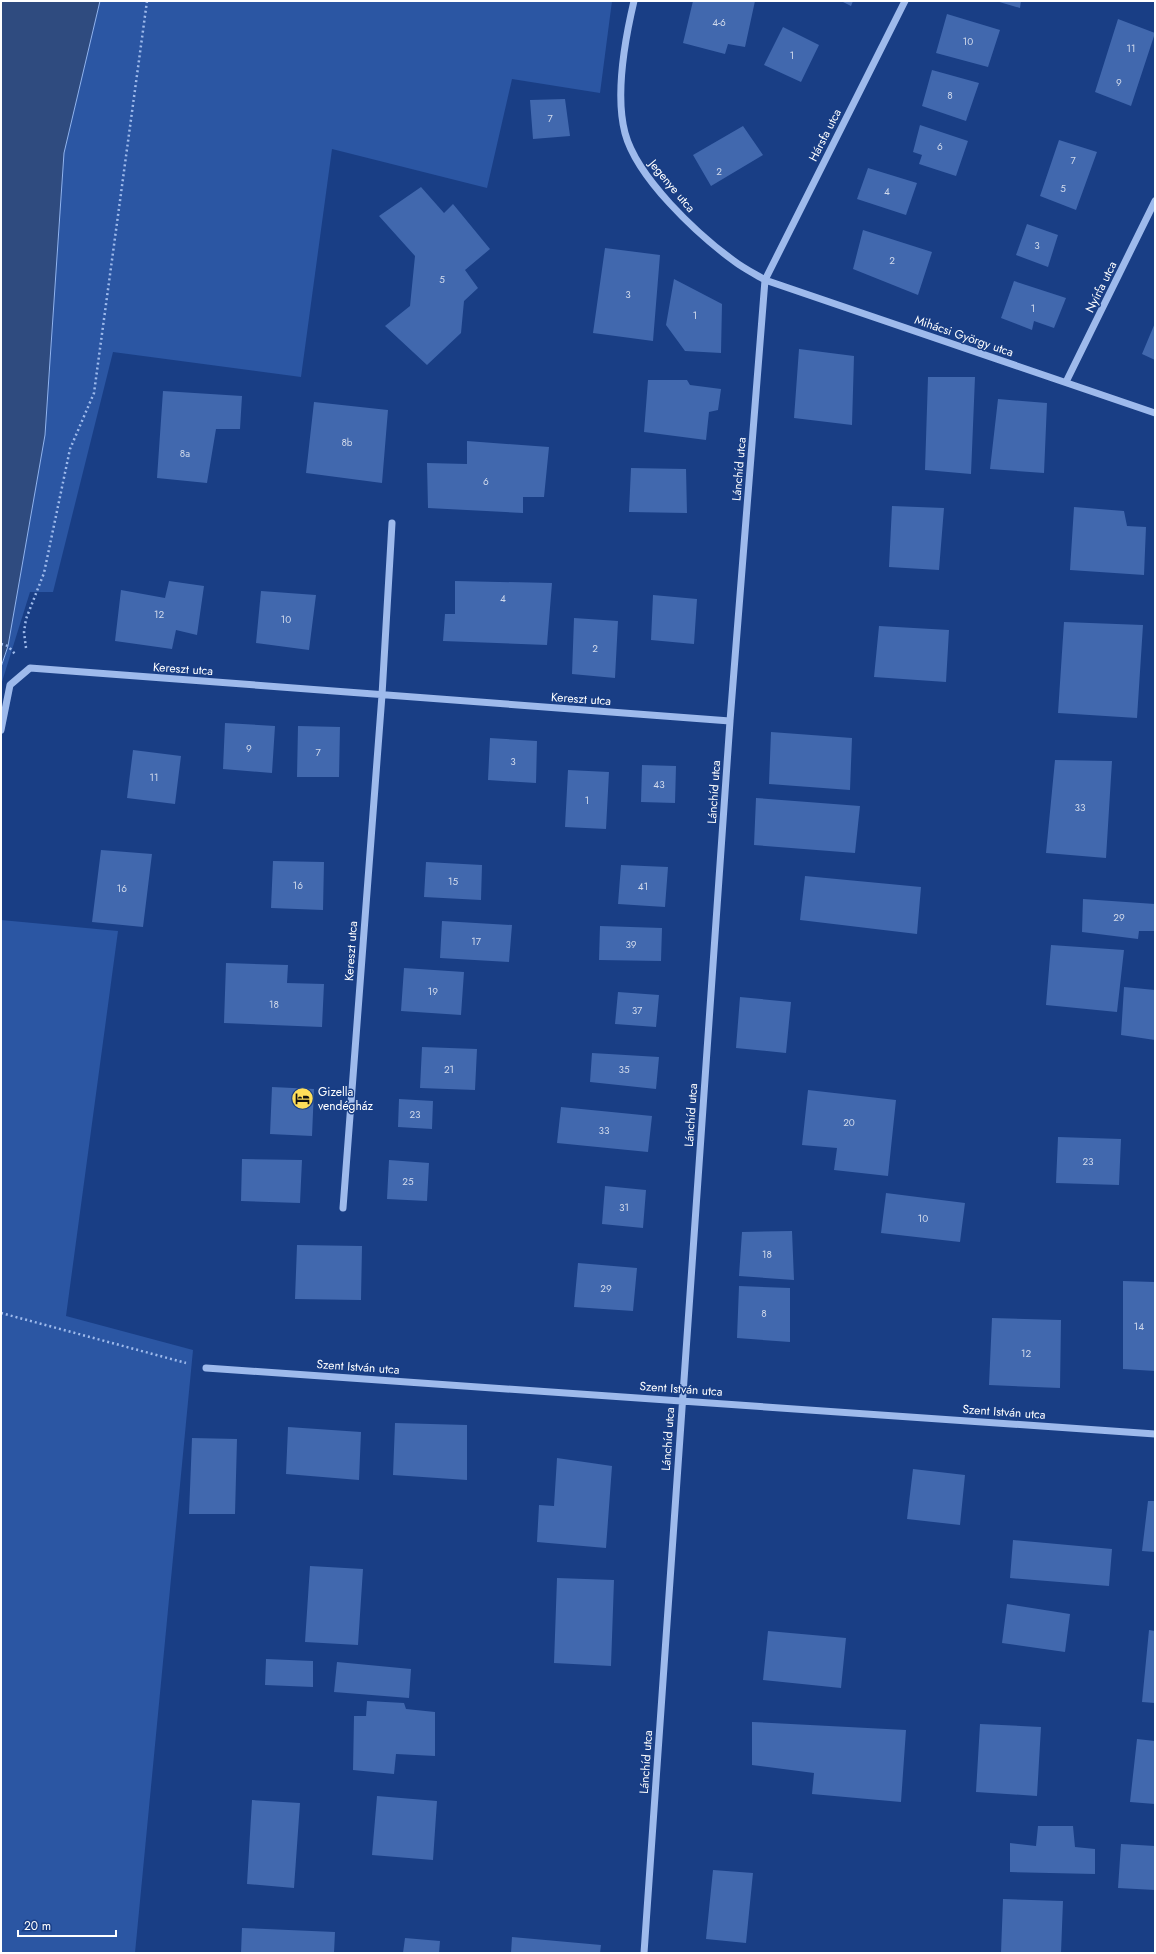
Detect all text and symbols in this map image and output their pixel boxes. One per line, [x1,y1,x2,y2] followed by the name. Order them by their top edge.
[712,15,726,30] house number: 4-6
[963,34,973,49] house number: 10
[1127,41,1136,56] house number: 11
[790,48,794,63] house number: 1
[1116,75,1122,90] house number: 9
[947,88,953,103] house number: 8
[804,105,846,164] street label: Hársfa utca
[547,111,553,126] house number: 7
[937,139,943,154] house number: 6
[1070,153,1076,168] house number: 7
[643,154,700,216] street label: Jegenye utca
[716,164,722,179] house number: 2
[1060,181,1066,196] house number: 5
[884,184,890,199] house number: 4
[1034,238,1040,253] house number: 3
[889,253,895,268] house number: 2
[1081,258,1121,316] street label: Nyírfa utca
[439,272,445,287] house number: 5
[625,287,631,302] house number: 3
[1031,301,1035,316] house number: 1
[693,308,697,323] house number: 1
[912,311,1016,361] street label: Mihácsi György utca
[341,435,353,450] house number: 8b
[727,436,751,502] street label: Lánchíd utca
[180,446,190,461] house number: 8a
[483,474,489,489] house number: 6
[500,591,506,606] house number: 4
[154,607,164,622] house number: 12
[281,612,291,627] house number: 10
[592,641,598,656] house number: 2
[152,658,214,680] street label: Kereszt utca
[550,688,612,710] street label: Kereszt utca
[246,741,252,756] house number: 9
[315,745,321,760] house number: 7
[510,754,516,769] house number: 3
[703,759,725,824] street label: Lánchíd utca
[150,770,159,785] house number: 11
[653,777,665,792] house number: 43
[585,793,589,808] house number: 1
[1075,800,1086,815] house number: 33
[448,874,458,889] house number: 15
[293,878,303,893] house number: 16
[638,879,648,894] house number: 41
[117,881,127,896] house number: 16
[1113,910,1125,925] house number: 29
[340,920,362,982] street label: Kereszt utca
[471,934,482,949] house number: 17
[625,937,637,952] house number: 39
[428,984,438,999] house number: 19
[269,997,279,1012] house number: 18
[632,1003,643,1018] house number: 37
[444,1062,454,1077] house number: 21
[618,1062,630,1077] house number: 35
[680,1082,702,1147] street label: Lánchíd utca
[318,1083,374,1115] place label: Gizella vendégház
[290,1086,316,1112] hotel icon: Gizella vendégház
[409,1107,421,1122] house number: 23
[843,1115,855,1130] house number: 20
[599,1123,610,1138] house number: 33
[1082,1154,1094,1169] house number: 23
[402,1174,414,1189] house number: 25
[619,1200,629,1215] house number: 31
[918,1211,928,1226] house number: 10
[762,1247,772,1262] house number: 18
[600,1281,612,1296] house number: 29
[761,1306,767,1321] house number: 8
[1134,1319,1144,1334] house number: 14
[1021,1346,1031,1361] house number: 12
[316,1355,400,1379] street label: Szent István utca
[639,1377,723,1401] street label: Szent István utca
[962,1400,1046,1424] street label: Szent István utca
[657,1406,679,1471] street label: Lánchíd utca
[635,1729,657,1794] street label: Lánchíd utca
[18,1912,116,1938] scale bar
[24,1917,51,1935] text: 20 m

